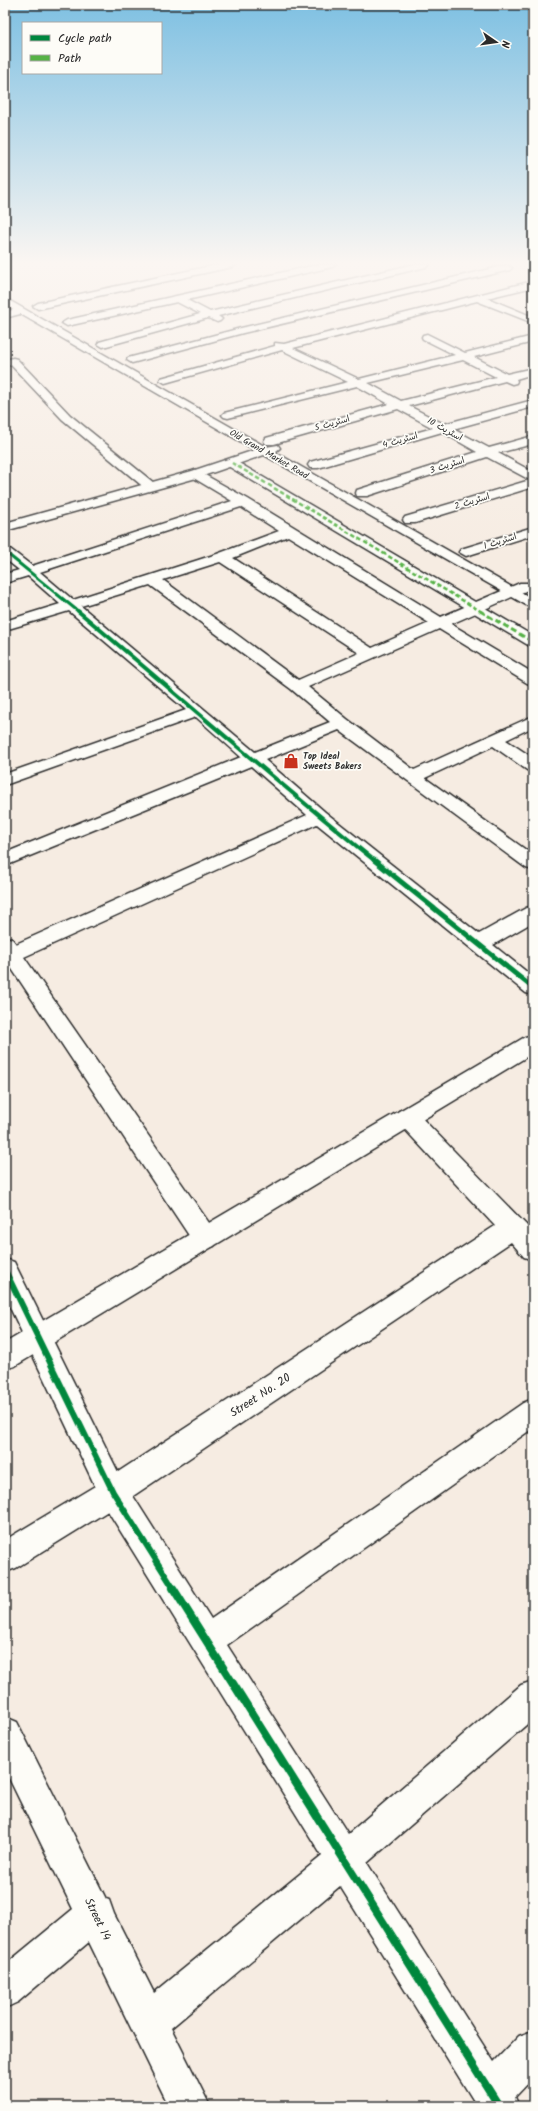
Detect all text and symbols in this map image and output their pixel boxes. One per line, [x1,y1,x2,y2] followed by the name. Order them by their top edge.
[22,22,162,74] legend
[476,22,516,62] north arrow
[58,29,112,48] text: Cycle path
[495,39,514,49] text: N
[58,49,81,68] text: Path
[313,411,351,436] street label: اسٹریٹ 5
[424,414,465,445] street label: اسٹریٹ 10
[226,426,312,483] street label: Old Grand Market Road
[381,428,420,453] street label: اسٹریٹ 4
[428,453,467,478] street label: اسٹریٹ 3
[453,489,492,514] street label: اسٹریٹ 2
[482,529,519,554] street label: اسٹریٹ 1
[303,749,362,774] place label: Top Ideal Sweets Bakers
[282,752,300,770] shop icon: Top Ideal Sweets Bakers
[226,1369,295,1422] street label: Street No. 20
[79,1895,116,1944] street label: Street 14

